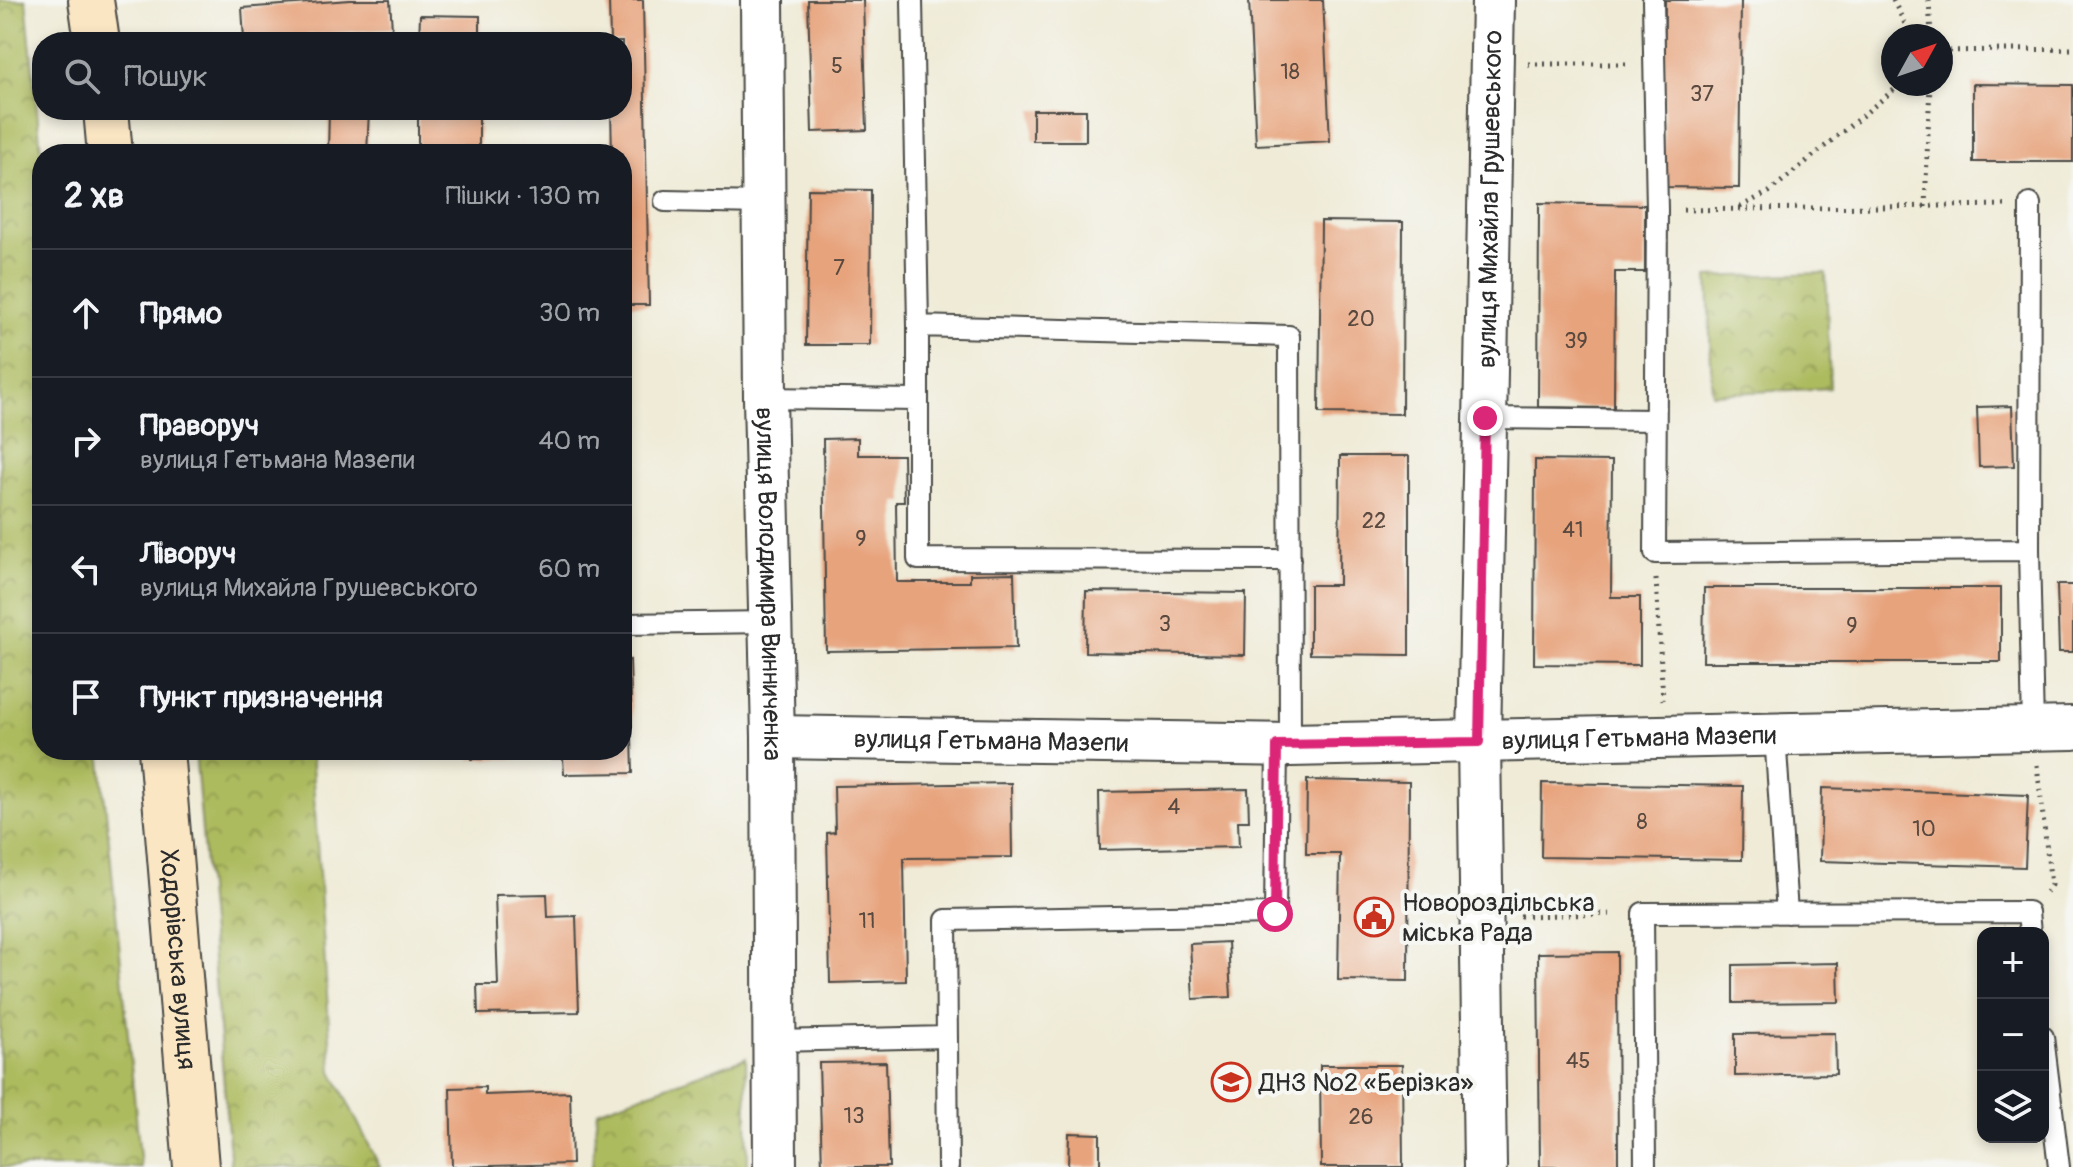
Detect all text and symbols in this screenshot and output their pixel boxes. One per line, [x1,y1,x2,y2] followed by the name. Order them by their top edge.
[1881,24,1953,96] north arrow
[1471,30,1509,368] street label: вулиця Михайла Грушевського
[32,32,632,120] search box
[831,52,843,80] house number: 5
[60,54,104,98] icon: search
[124,58,208,95] text: Пошук
[1280,58,1300,86] house number: 18
[1690,80,1714,108] house number: 37
[64,175,124,218] text: 2 хв
[446,180,600,212] text: Пішки · 130 m
[833,254,845,282] house number: 7
[64,291,108,335] icon: ahead
[140,295,222,332] text: Прямо
[539,297,600,329] text: 30 m
[1347,305,1375,333] house number: 20
[1564,327,1588,355] house number: 39
[1467,400,1503,436] route end
[140,407,259,444] text: Праворуч
[748,407,788,761] street label: вулиця Володимира Винниченка
[64,419,108,463] icon: right
[538,425,600,457] text: 40 m
[140,444,414,476] text: вулиця Гетьмана Мазепи
[1362,507,1386,535] house number: 22
[1562,516,1584,544] house number: 41
[855,525,867,553] house number: 9
[140,535,236,572] text: Ліворуч
[64,547,108,591] icon: left
[538,553,600,585] text: 60 m
[140,572,478,604] text: вулиця Михайла Грушевського
[1159,610,1171,638] house number: 3
[1846,612,1858,640] house number: 9
[64,675,108,719] icon: arrive
[140,679,383,716] text: Пункт призначення
[1501,719,1777,757] street label: вулиця Гетьмана Мазепи
[853,723,1129,760] street label: вулиця Гетьмана Мазепи
[1168,793,1181,821] house number: 4
[1636,808,1648,836] house number: 8
[1912,815,1936,843] house number: 10
[152,848,203,1071] street label: Ходорівська вулиця
[1402,887,1594,949] place label: Новороздільська міська Рада
[1257,896,1293,932] route start
[1353,896,1395,938] public building icon: Новороздільська міська Рада
[858,907,876,935] house number: 11
[1977,927,2049,1143] map controls
[1977,927,2049,999] button: +
[1977,999,2049,1071] button: −
[1566,1047,1590,1075] house number: 45
[1210,1061,1252,1103] school or university icon: ДНЗ №2 «Берізка»
[1258,1067,1473,1099] place label: ДНЗ №2 «Берізка»
[1977,1071,2049,1143] button: layers
[844,1102,864,1130] house number: 13
[1348,1103,1374,1131] house number: 26

